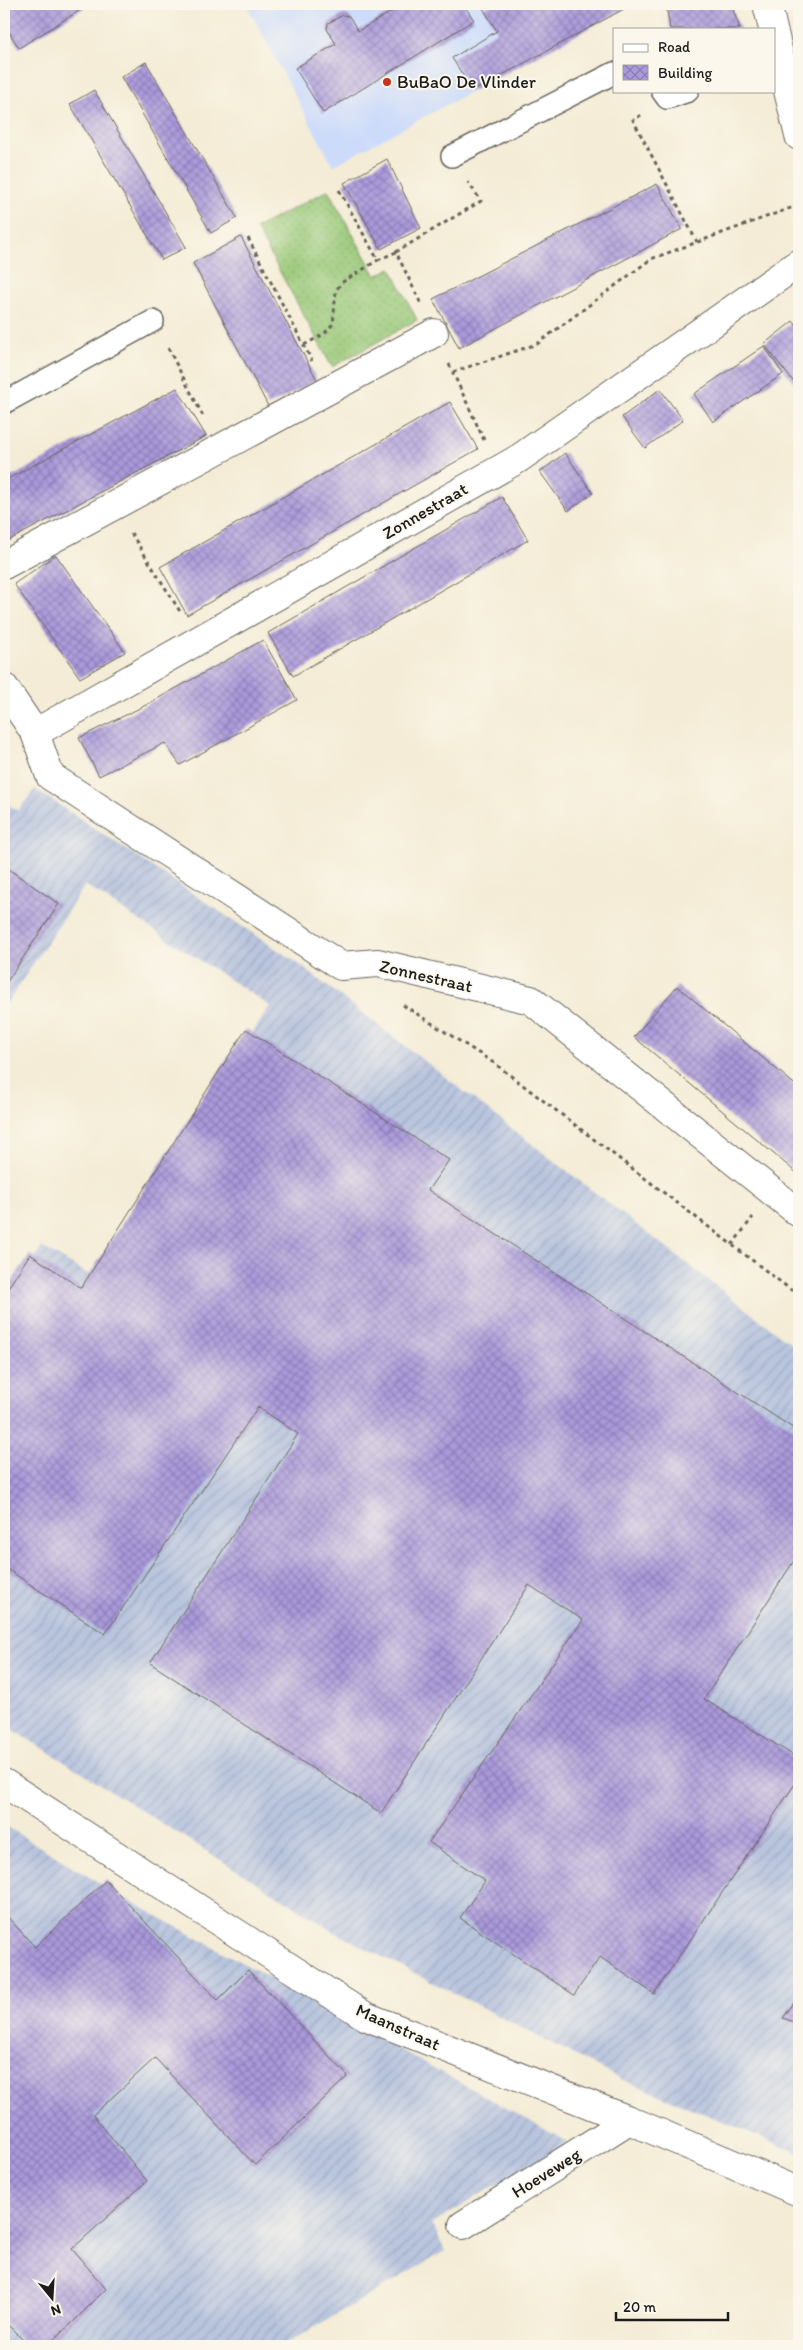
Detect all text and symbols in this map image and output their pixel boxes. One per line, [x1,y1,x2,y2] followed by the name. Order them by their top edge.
[613,28,776,92] legend
[658,38,691,56] text: Road
[658,64,712,82] text: Building
[397,71,537,93] place label: BuBaO De Vlinder
[381,76,393,88] marker: BuBaO De Vlinder
[378,478,472,544] street label: Zonnestraat
[377,955,475,997] street label: Zonnestraat
[352,1999,444,2055] street label: Maanstraat
[507,2143,585,2203] street label: Hoeveweg
[28,2272,78,2322] north arrow
[616,2290,728,2322] scale bar
[623,2298,657,2316] text: 20 m
[49,2300,63,2319] text: N

